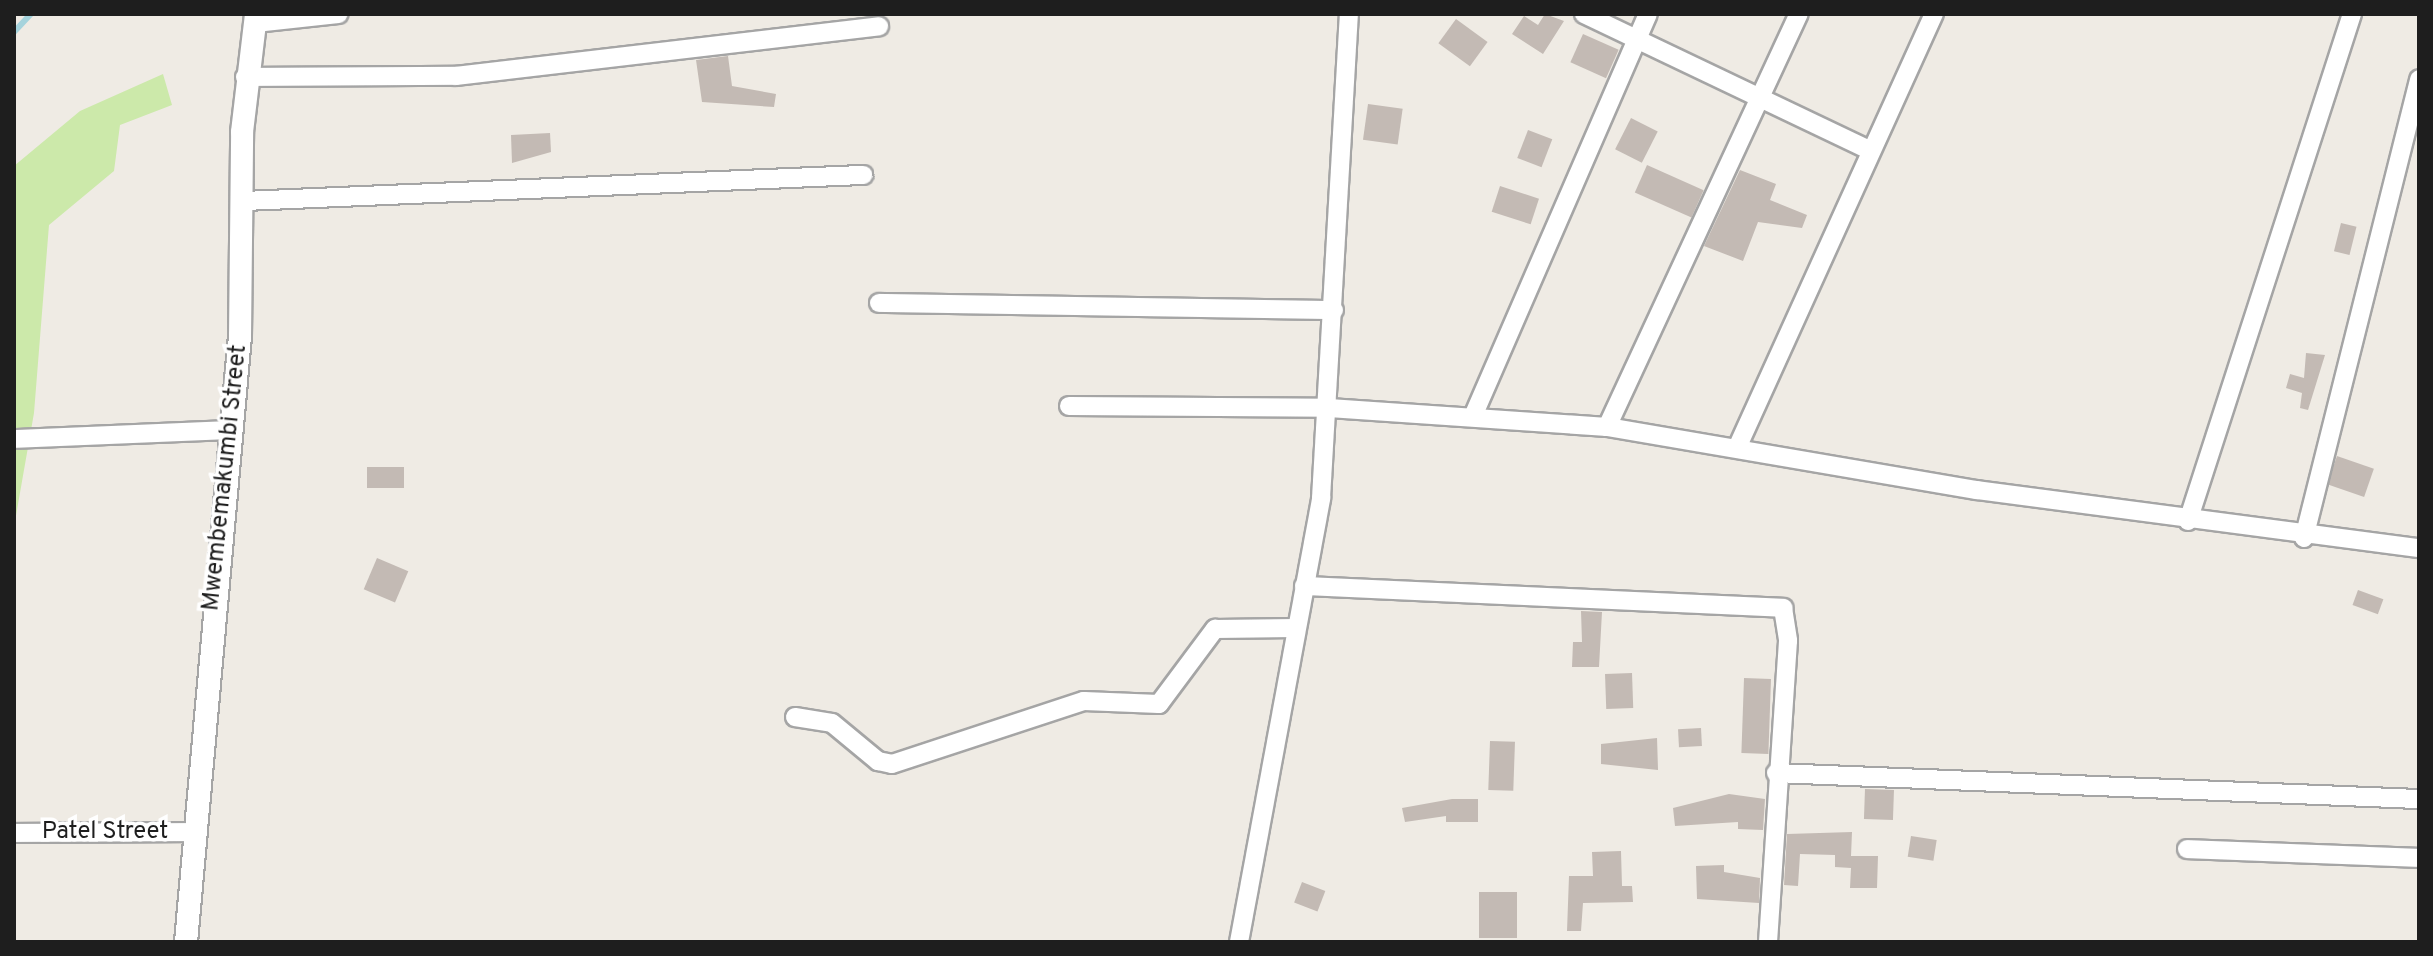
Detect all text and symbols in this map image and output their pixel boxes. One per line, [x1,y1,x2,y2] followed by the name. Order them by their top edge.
[198,343,254,613] street label: Mwembemakumbi Street
[42,819,168,847] street label: Patel Street

